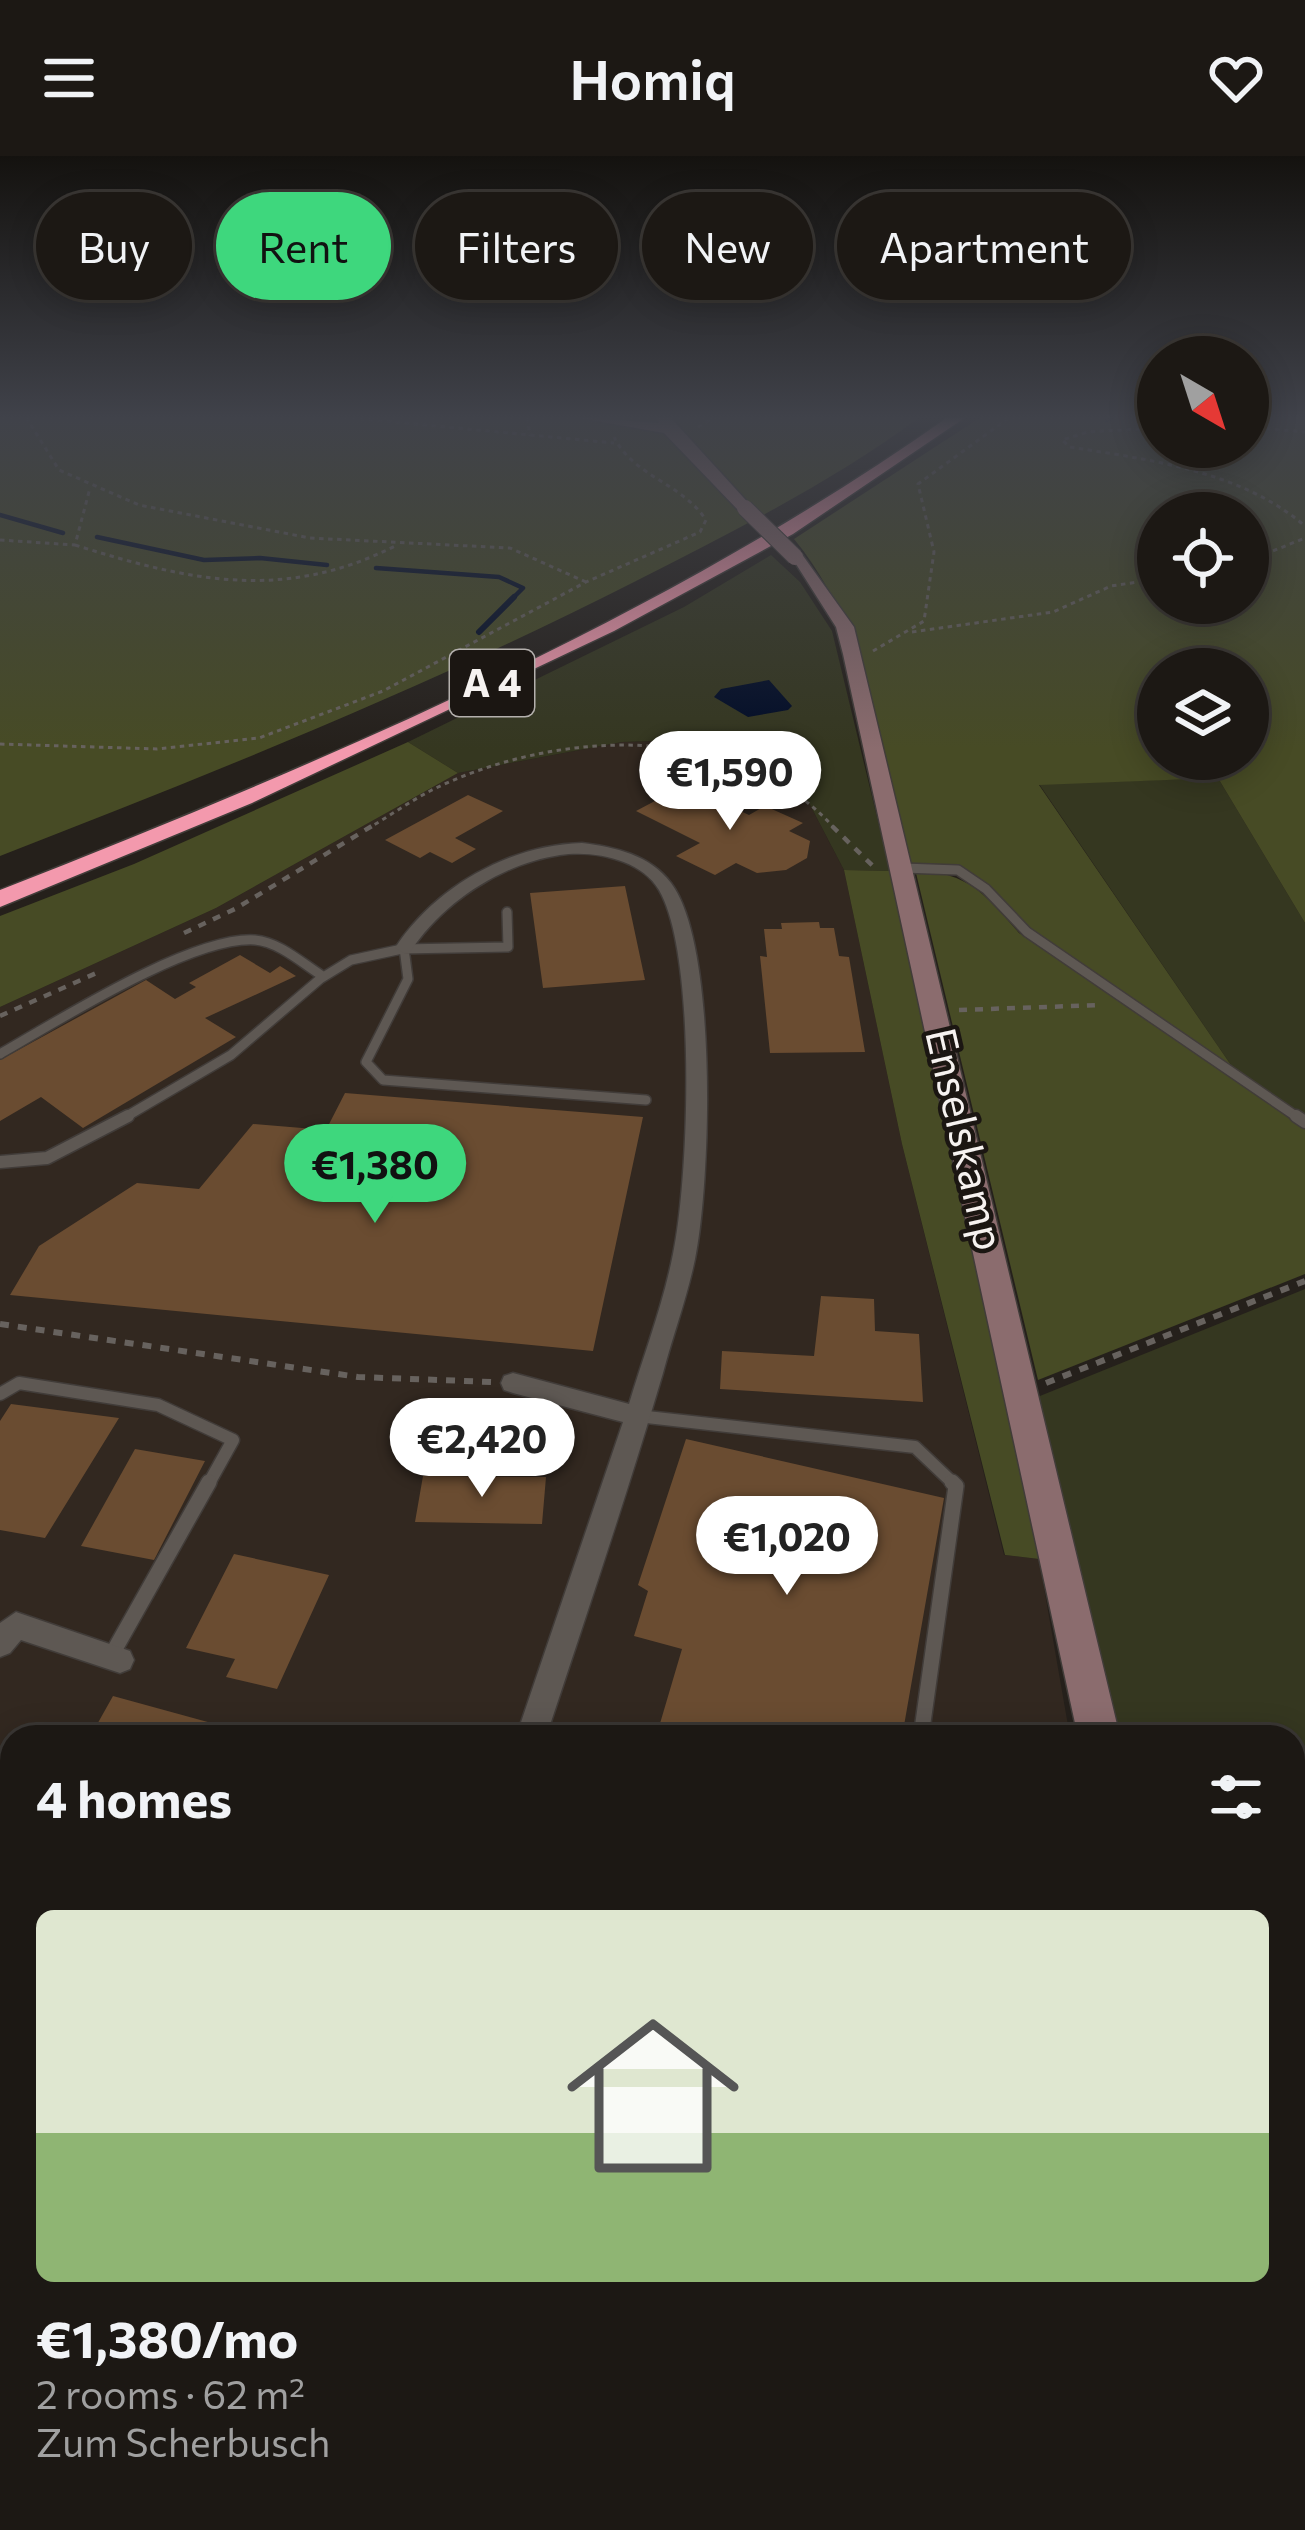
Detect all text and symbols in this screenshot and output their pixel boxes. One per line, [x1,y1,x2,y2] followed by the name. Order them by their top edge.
[36,45,102,111] icon: menu
[569,45,736,111] text: Homiq
[1203,45,1269,111] icon: heart
[36,192,192,300] chip: Buy
[216,192,391,300] chip: Rent
[415,192,618,300] chip: Filters
[642,192,813,300] chip: New
[837,192,1131,300] chip: Apartment
[1137,336,1269,468] north arrow
[1137,336,1269,780] map controls
[1137,492,1269,624] button: locate
[1137,648,1269,780] button: layers
[450,650,534,716] road number: A 4
[632,731,828,833] pin: €1,590
[666,746,794,794] text: €1,590
[916,1022,1018,1255] street label: Enselskamp
[277,1124,473,1226] pin: €1,380
[311,1139,439,1187] text: €1,380
[384,1398,580,1500] pin: €2,420
[417,1413,547,1461] text: €2,420
[689,1496,885,1598] pin: €1,020
[723,1511,851,1559] text: €1,020
[1203,1764,1269,1830] icon: filters
[36,1766,232,1829] text: 4 homes
[545,1988,761,2204] icon: home
[36,2306,298,2369] text: €1,380/mo
[36,2369,305,2417] text: 2 rooms · 62 m²
[36,2417,330,2465] text: Zum Scherbusch

